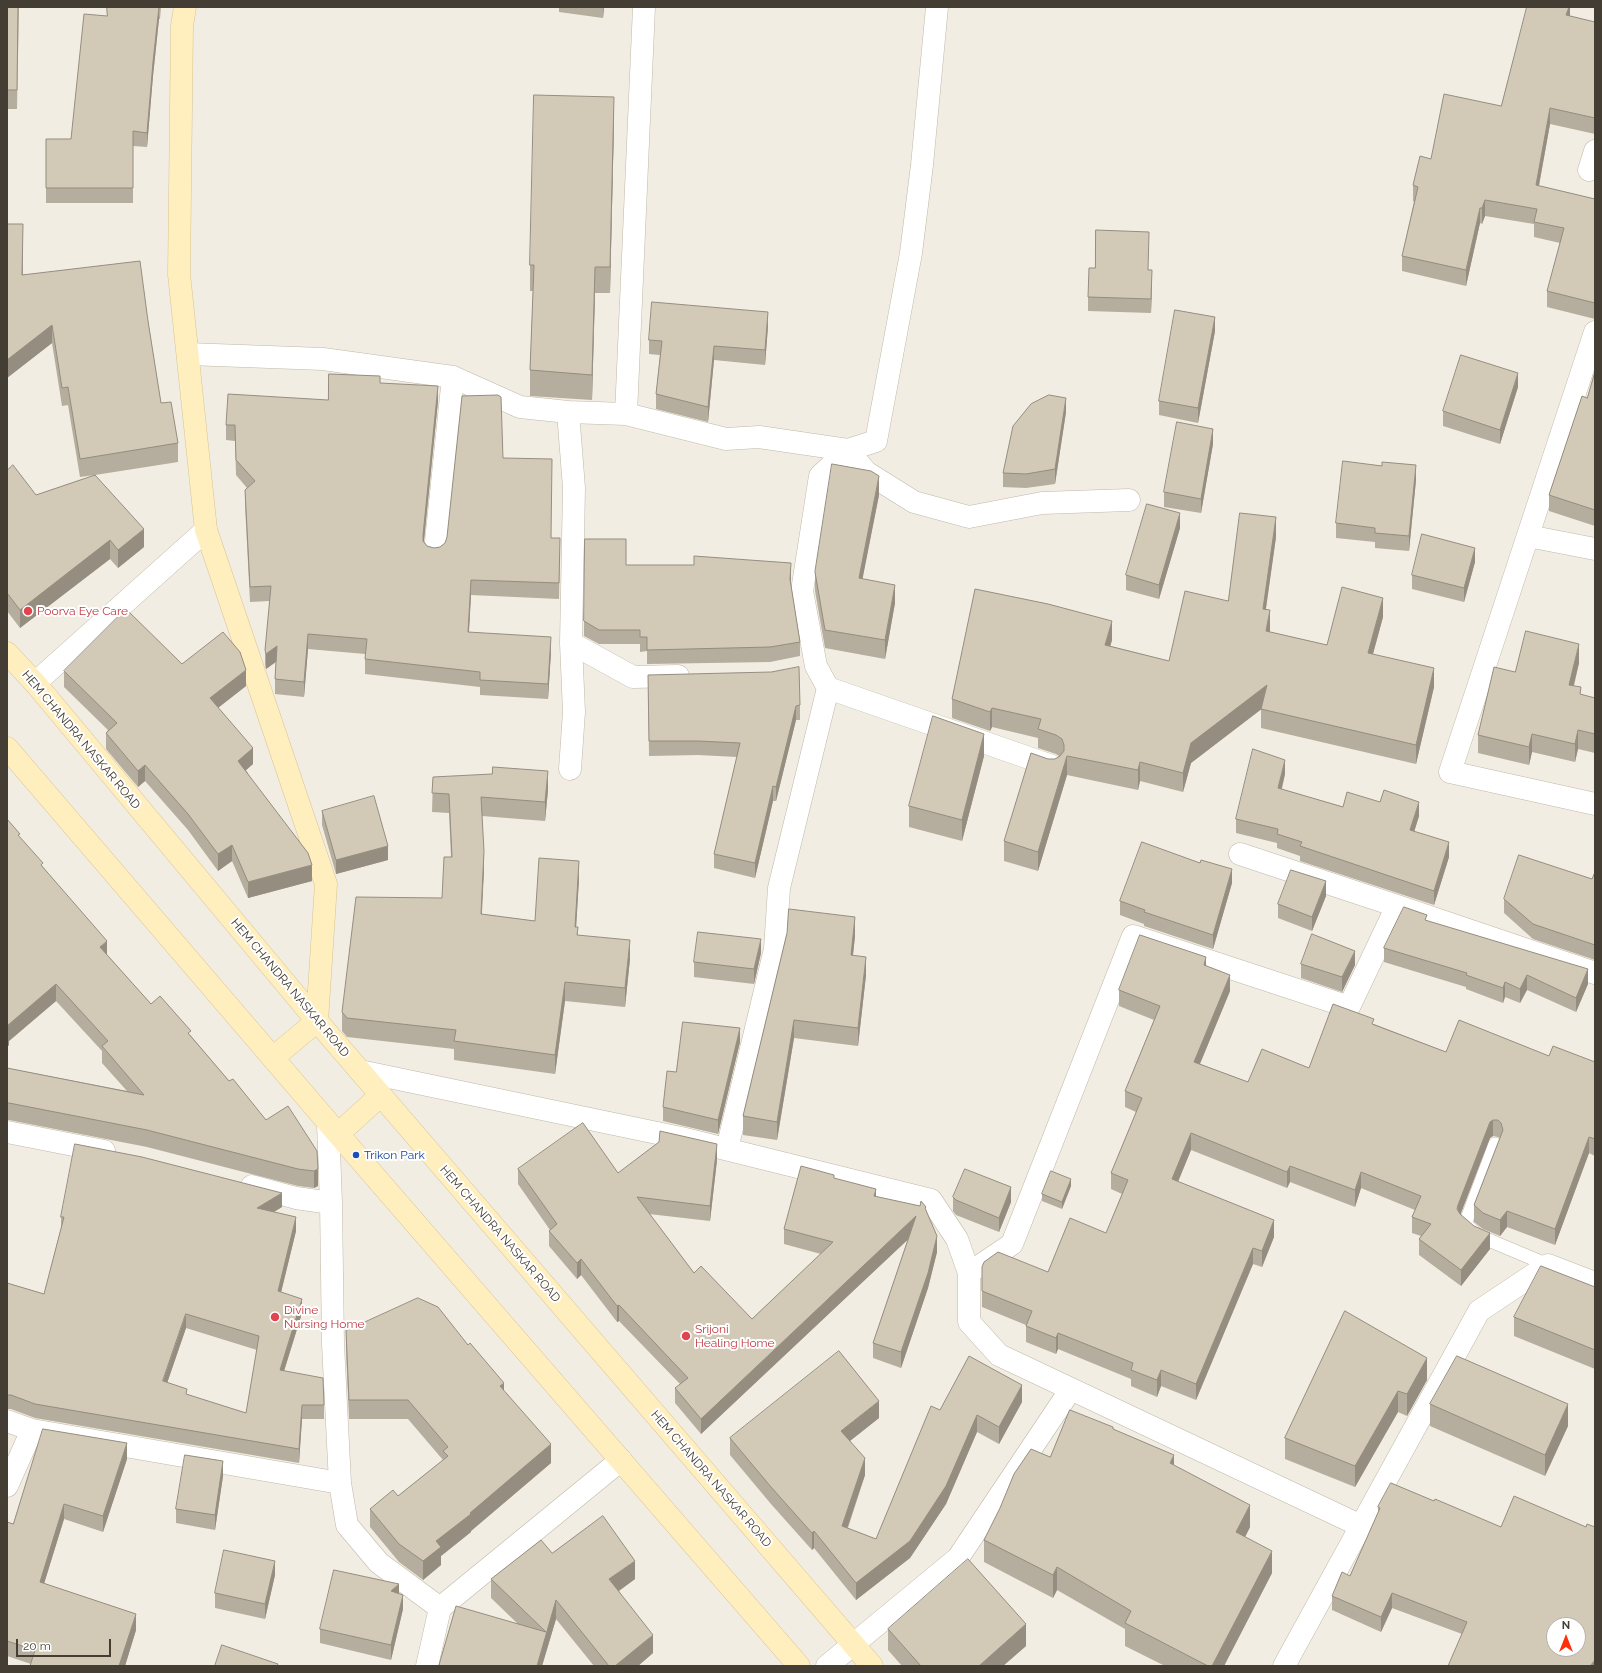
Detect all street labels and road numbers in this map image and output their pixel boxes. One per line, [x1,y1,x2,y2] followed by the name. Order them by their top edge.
[19,668,143,812] street label: HEM CHANDRA NASKAR ROAD
[228,916,352,1060] street label: HEM CHANDRA NASKAR ROAD
[437,1163,563,1305] street label: HEM CHANDRA NASKAR ROAD
[648,1408,774,1550] street label: HEM CHANDRA NASKAR ROAD

